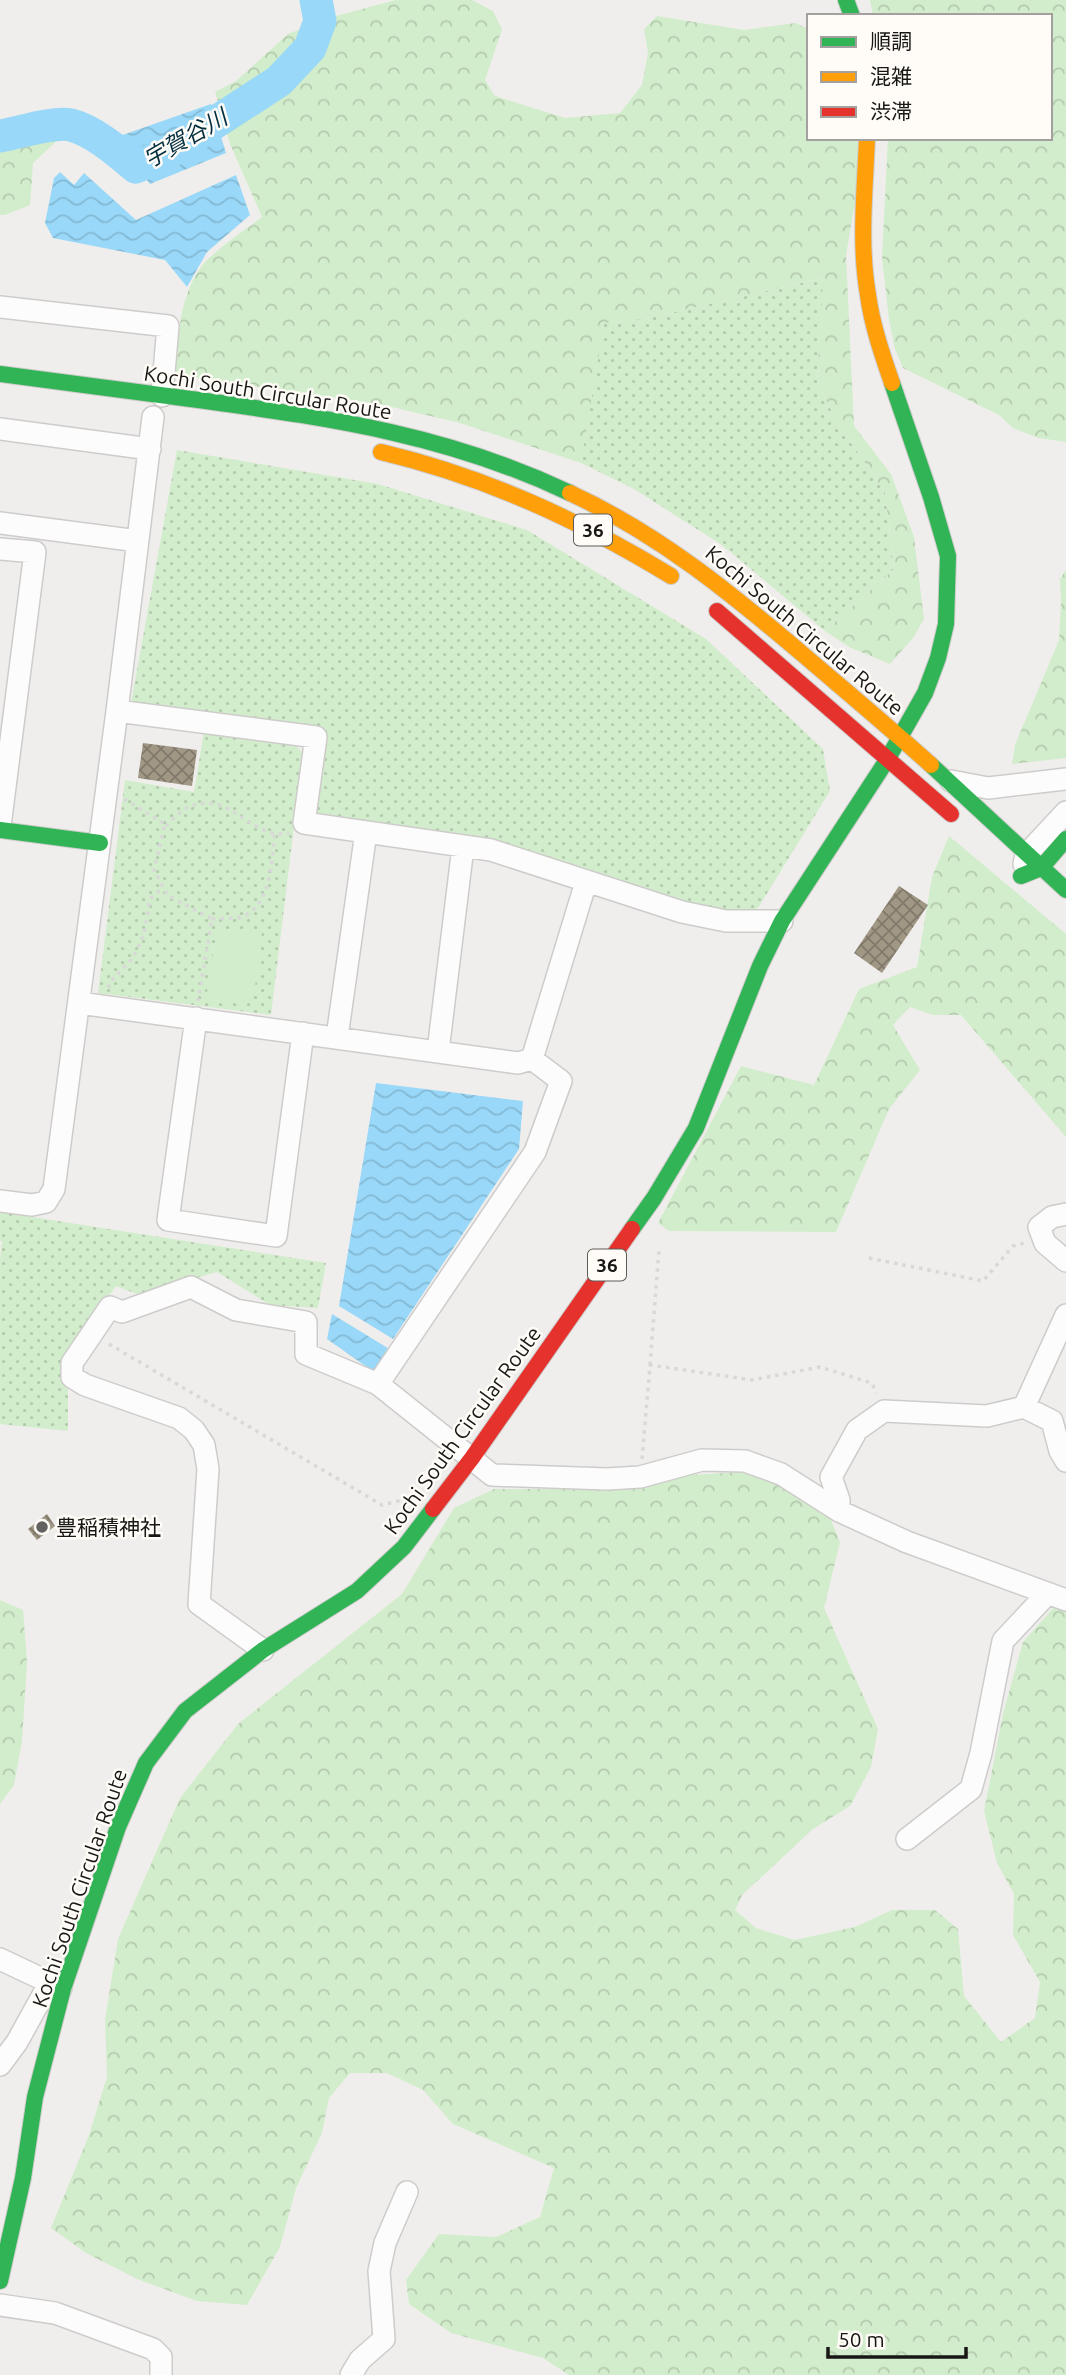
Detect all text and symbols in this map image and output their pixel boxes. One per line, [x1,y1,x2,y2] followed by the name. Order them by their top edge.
[807,14,1052,140] legend
[870,29,912,53] text: 順調
[870,64,912,88] text: 混雑
[870,99,912,123] text: 渋滞
[139,103,234,172] water label: 宇賀谷川
[142,361,394,423] street label: Kochi South Circular Route
[574,514,612,545] road number: 36
[701,540,909,720] street label: Kochi South Circular Route
[588,1250,626,1280] road number: 36
[379,1322,545,1538] street label: Kochi South Circular Route
[56,1515,161,1539] place label: 豊稲積神社
[34,1519,50,1535] marker: 豊稲積神社
[27,1766,131,2010] street label: Kochi South Circular Route
[828,2316,966,2360] scale bar
[838,2327,885,2351] text: 50 m

